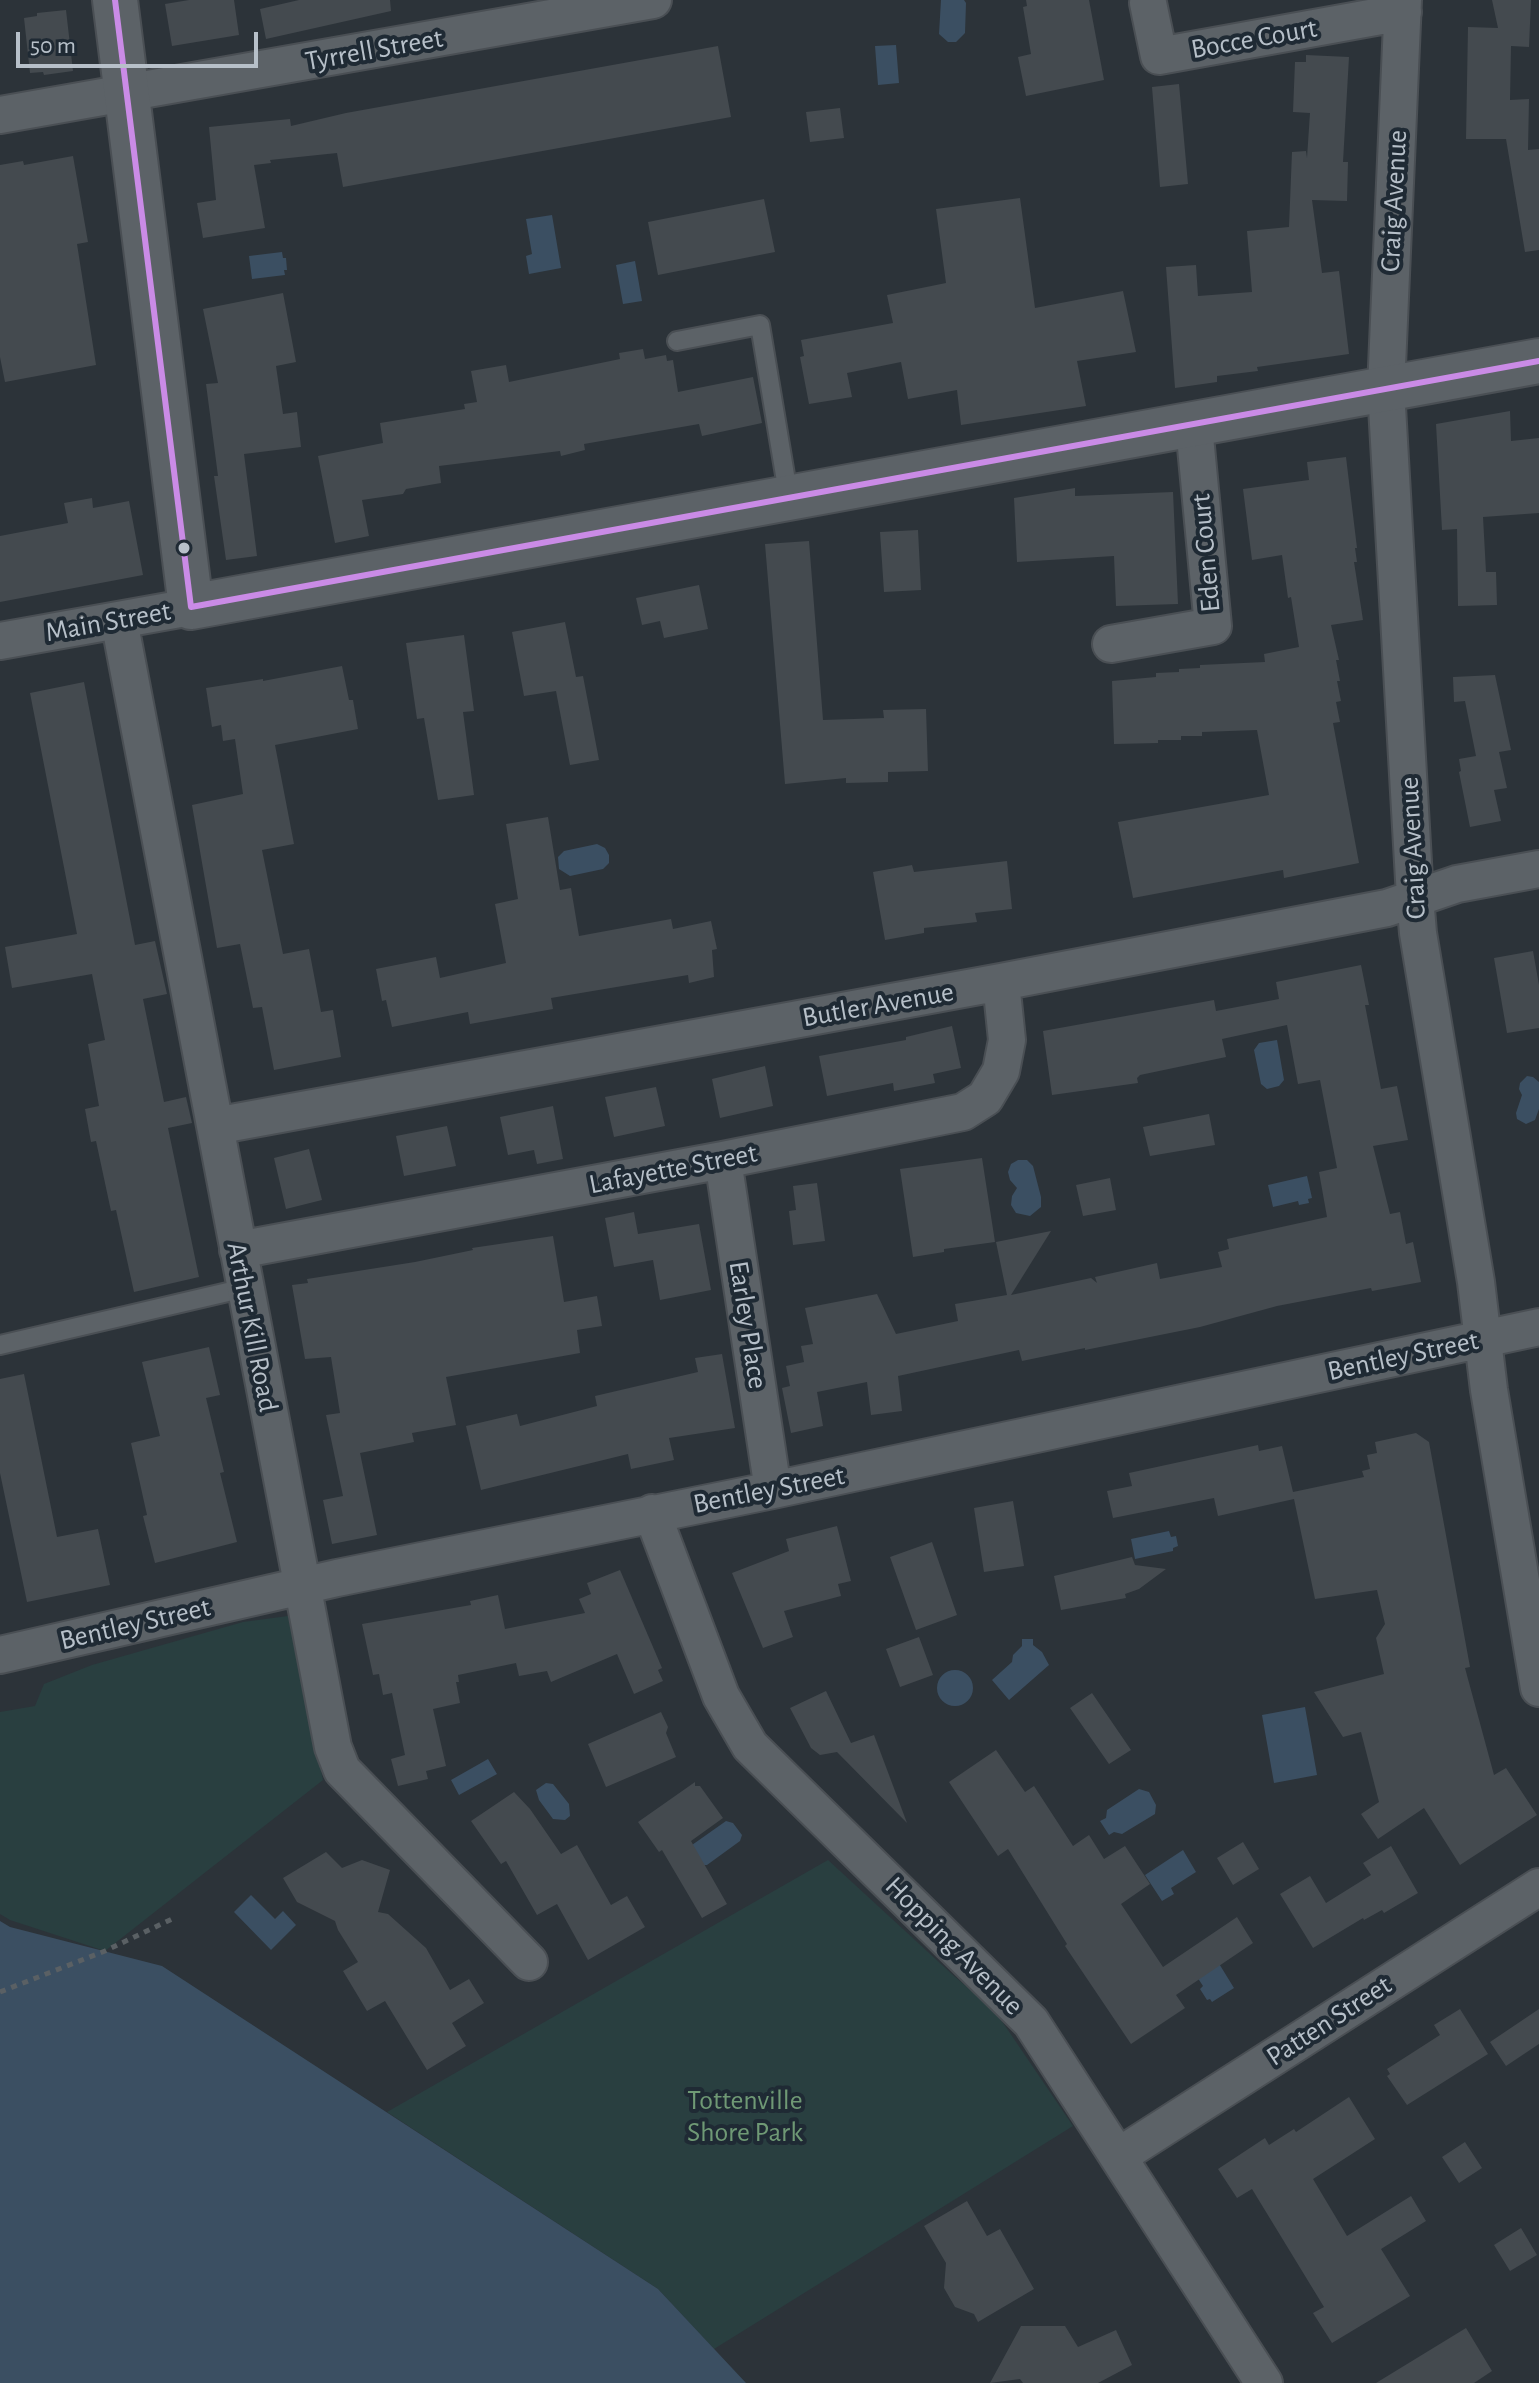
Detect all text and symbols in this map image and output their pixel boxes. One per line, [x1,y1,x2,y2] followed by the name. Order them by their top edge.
[1188,11,1320,67] street label: Bocce Court
[20,16,262,66] scale bar
[303,21,445,79] street label: Tyrrell Street
[30,34,76,58] text: 50 m
[1373,129,1415,273] street label: Craig Avenue
[1184,492,1228,614] street label: Eden Court
[176,540,192,556] unlabelled marker
[43,594,173,650] street label: Main Street
[1392,776,1434,920] street label: Craig Avenue
[800,975,956,1035] street label: Butler Avenue
[586,1136,760,1202] street label: Lafayette Street
[219,1239,285,1415] street label: Arthur Kill Road
[721,1259,775,1391] street label: Earley Place
[1325,1324,1481,1388] street label: Bentley Street
[691,1459,847,1521] street label: Bentley Street
[57,1590,213,1658] street label: Bentley Street
[878,1870,1030,2022] street label: Hopping Avenue
[1260,1968,1398,2074] street label: Patten Street
[687,2084,803,2150] park label: Tottenville Shore Park

